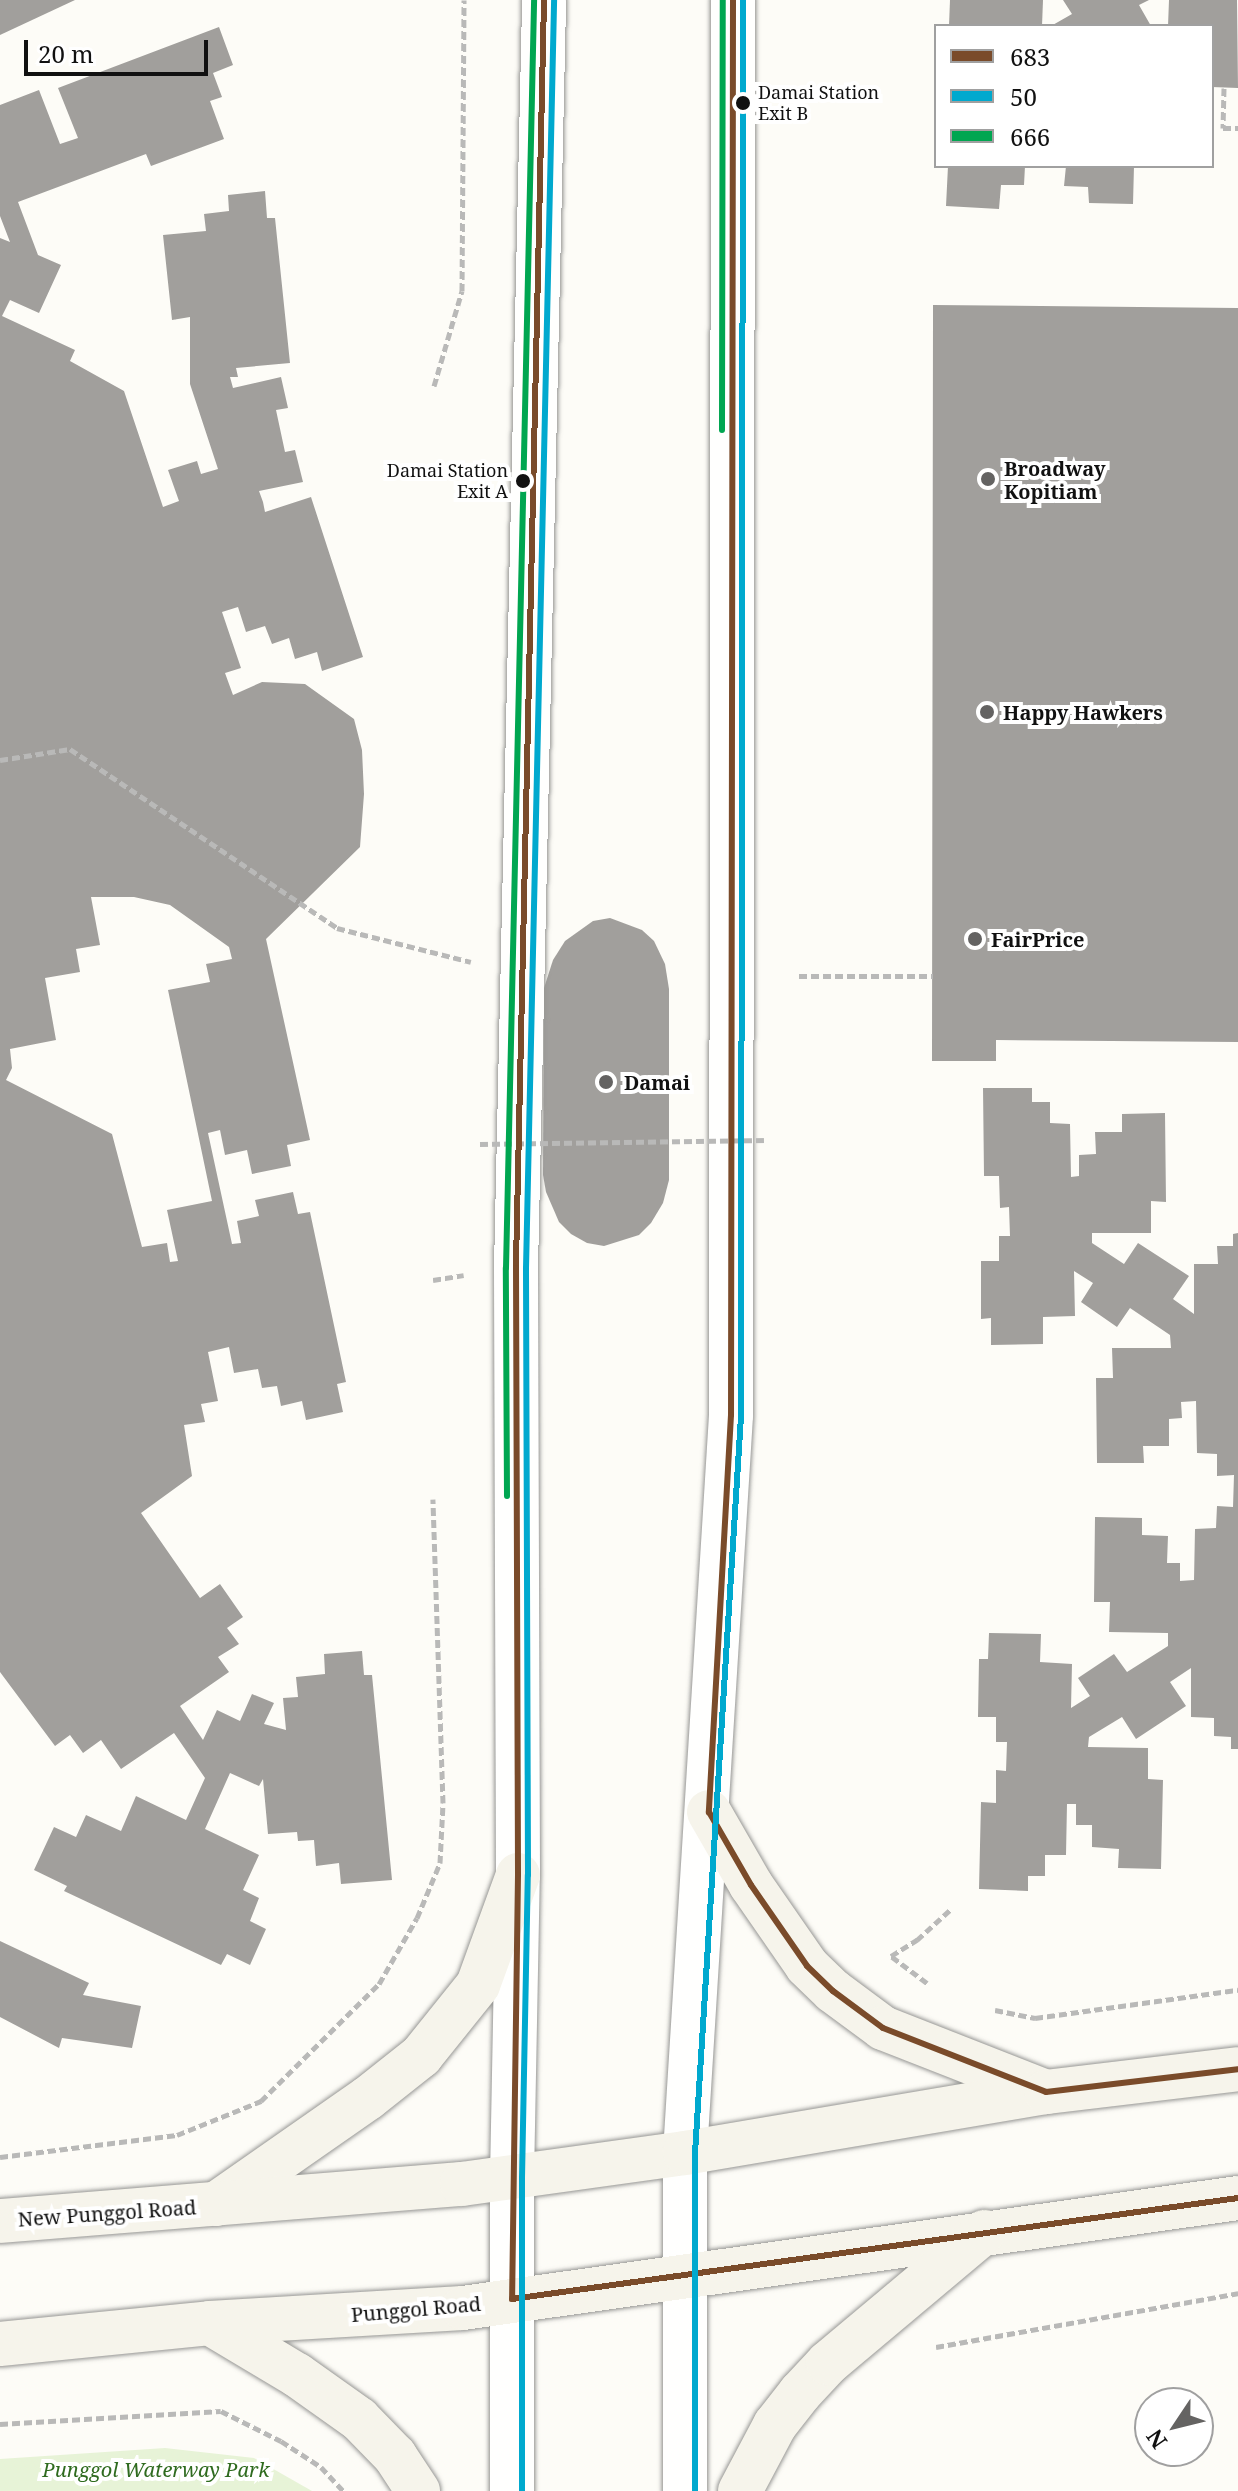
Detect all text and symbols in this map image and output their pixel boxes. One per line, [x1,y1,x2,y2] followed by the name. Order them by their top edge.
[28,24,212,74] scale bar
[934,24,1214,168] legend
[38,37,94,70] text: 20 m
[1010,40,1050,73] text: 683
[1010,80,1037,113] text: 50
[758,82,879,124] place label: Damai Station Exit B
[735,95,751,111] marker: Damai Station Exit B
[1010,120,1050,153] text: 666
[1004,456,1105,503] place label: Broadway Kopitiam
[387,460,508,502] place label: Damai Station Exit A
[979,470,997,488] marker: Broadway Kopitiam
[515,473,531,489] marker: Damai Station Exit A
[1003,700,1163,724] place label: Happy Hawkers
[978,703,996,721] marker: Happy Hawkers
[991,927,1084,951] place label: FairPrice
[966,930,984,948] marker: FairPrice
[624,1070,690,1094] place label: Damai
[595,1071,617,1093] marker: Damai
[17,2195,197,2231] street label: New Punggol Road
[350,2291,482,2327] street label: Punggol Road
[1134,2387,1214,2467] north arrow
[1139,2424,1173,2455] text: N
[42,2457,270,2481] park label: Punggol Waterway Park

